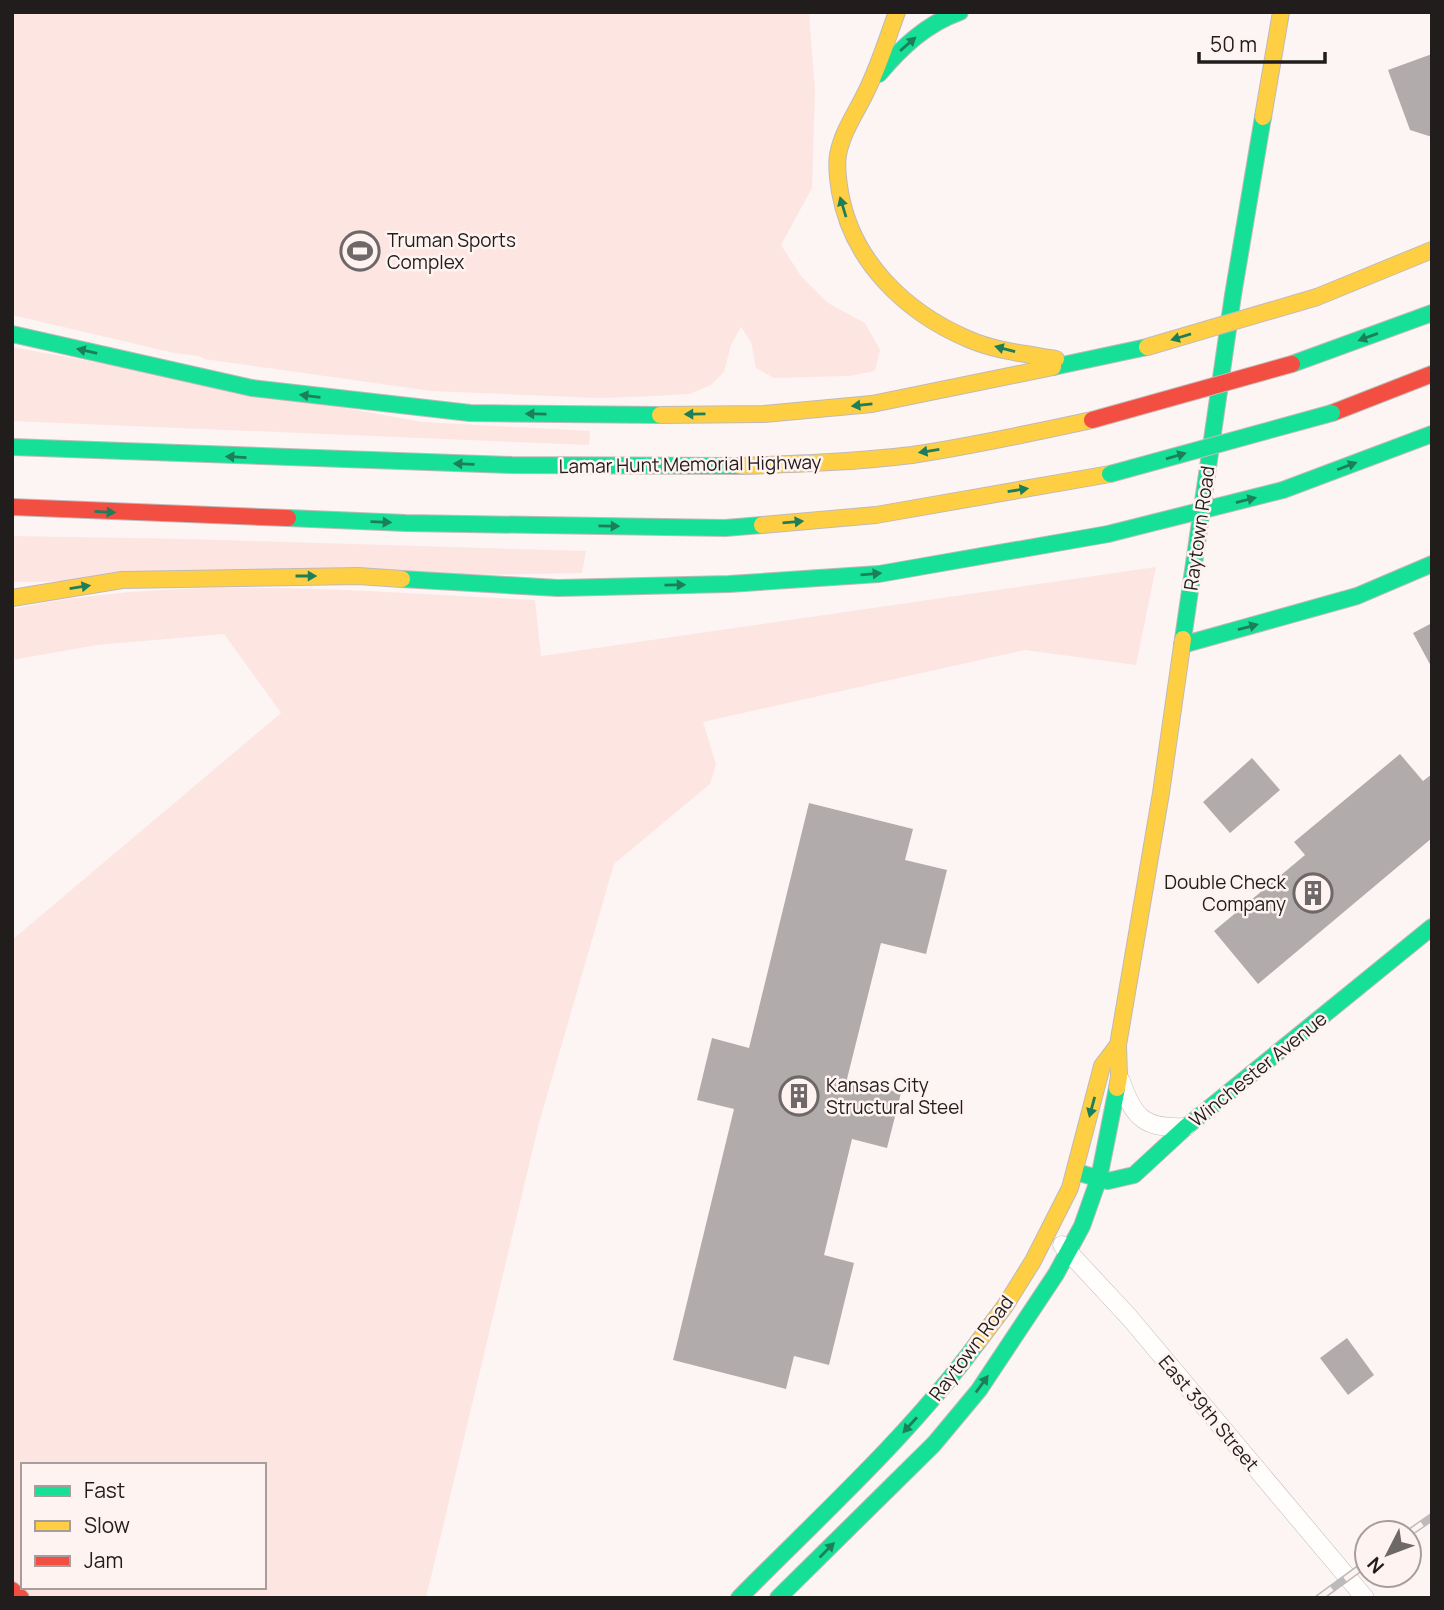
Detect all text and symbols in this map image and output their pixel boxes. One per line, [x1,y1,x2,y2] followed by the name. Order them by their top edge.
[1199,21,1325,65] scale bar
[1210,30,1257,58] text: 50 m
[899,37,916,52] one-way arrow
[837,196,847,217] one-way arrow
[387,227,516,275] place label: Truman Sports Complex
[339,230,381,272] sports icon: Truman Sports Complex
[1357,332,1378,343] one-way arrow
[1170,333,1191,343] one-way arrow
[994,343,1016,354] one-way arrow
[76,345,98,356] one-way arrow
[298,390,320,401] one-way arrow
[851,400,873,411] one-way arrow
[525,408,547,420] one-way arrow
[684,409,706,420] one-way arrow
[918,446,940,457] one-way arrow
[558,449,822,479] street label: Lamar Hunt Memorial Highway
[1165,450,1187,461] one-way arrow
[225,452,247,463] one-way arrow
[452,459,474,470] one-way arrow
[1336,461,1357,472] one-way arrow
[1177,464,1221,592] street label: Raytown Road
[1008,484,1030,495] one-way arrow
[1235,494,1257,505] one-way arrow
[94,506,116,517] one-way arrow
[783,516,805,527] one-way arrow
[370,517,392,528] one-way arrow
[598,520,620,532] one-way arrow
[860,568,882,579] one-way arrow
[296,570,318,582] one-way arrow
[665,580,687,591] one-way arrow
[69,581,91,592] one-way arrow
[1237,621,1259,632] one-way arrow
[1164,869,1287,917] place label: Double Check Company
[1292,872,1334,914] building icon: Double Check Company
[1184,1005,1332,1133] street label: Winchester Avenue
[826,1072,964,1120] place label: Kansas City Structural Steel
[778,1075,820,1117] building icon: Kansas City Structural Steel
[1086,1096,1097,1118] one-way arrow
[923,1290,1019,1406] street label: Raytown Road
[1153,1350,1265,1476] street label: East 39th Street
[975,1375,989,1393] one-way arrow
[902,1416,918,1434] one-way arrow
[21,1463,266,1589] legend
[84,1476,125,1504] text: Fast
[84,1511,130,1539] text: Slow
[1353,1519,1423,1589] north arrow
[818,1542,835,1558] one-way arrow
[84,1546,123,1574] text: Jam
[1361,1552,1390,1579] text: N

